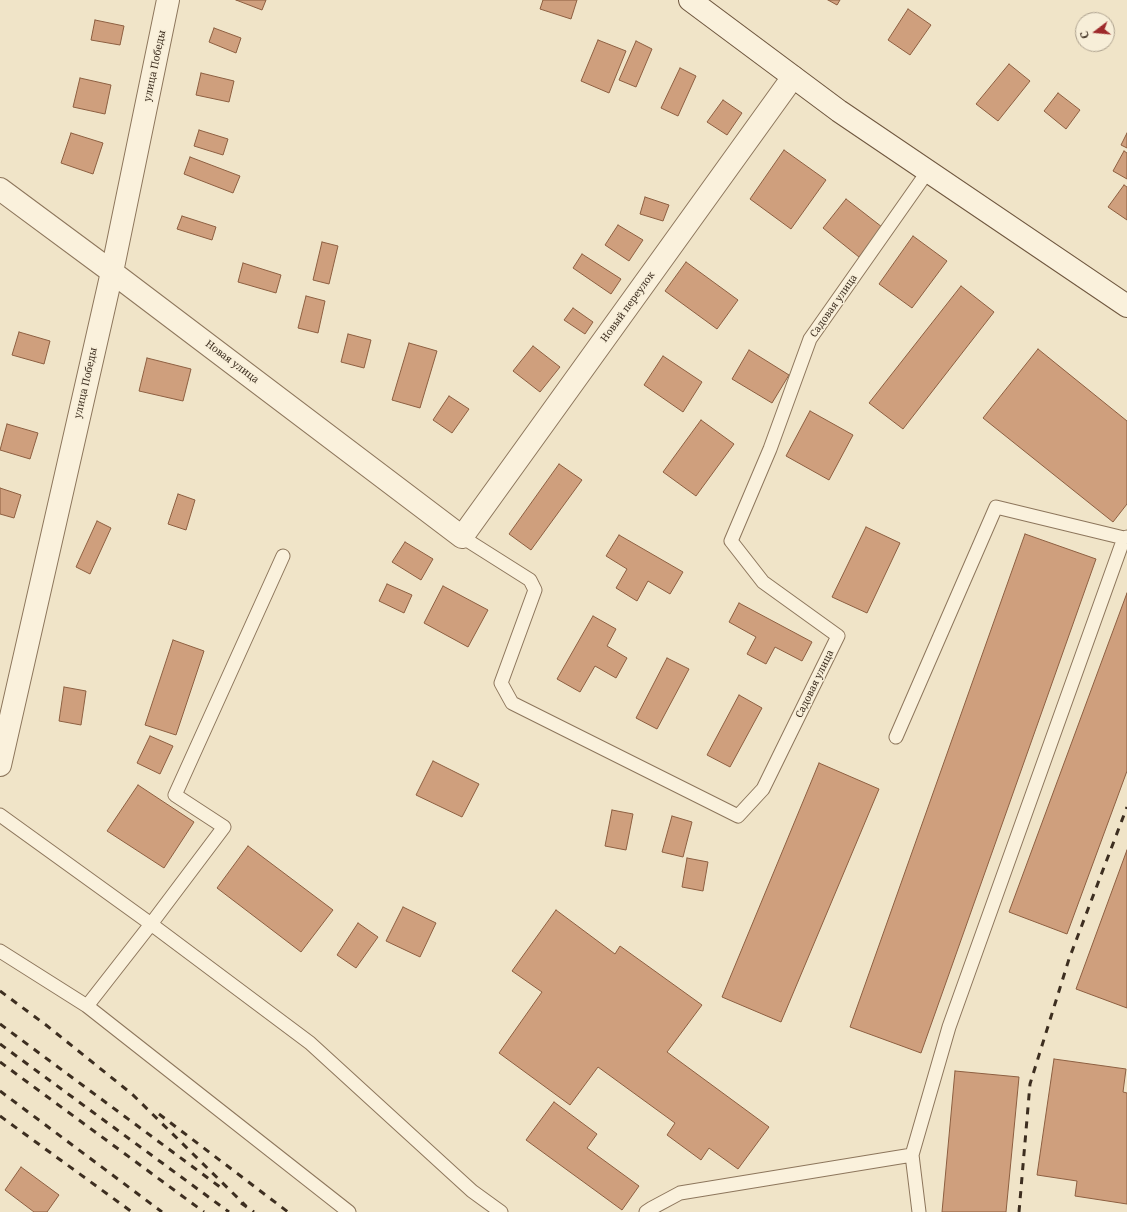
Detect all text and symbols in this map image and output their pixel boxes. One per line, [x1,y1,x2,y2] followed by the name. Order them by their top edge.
[1075,12,1115,52] north arrow
[142,29,168,103] street label: улица Победы
[1076,30,1092,41] text: С
[598,269,658,345] street label: Новый переулок
[808,272,860,340] street label: Садовая улица
[203,338,261,386] street label: Новая улица
[72,346,100,420] street label: улица Победы
[793,648,837,720] street label: Садовая улица

